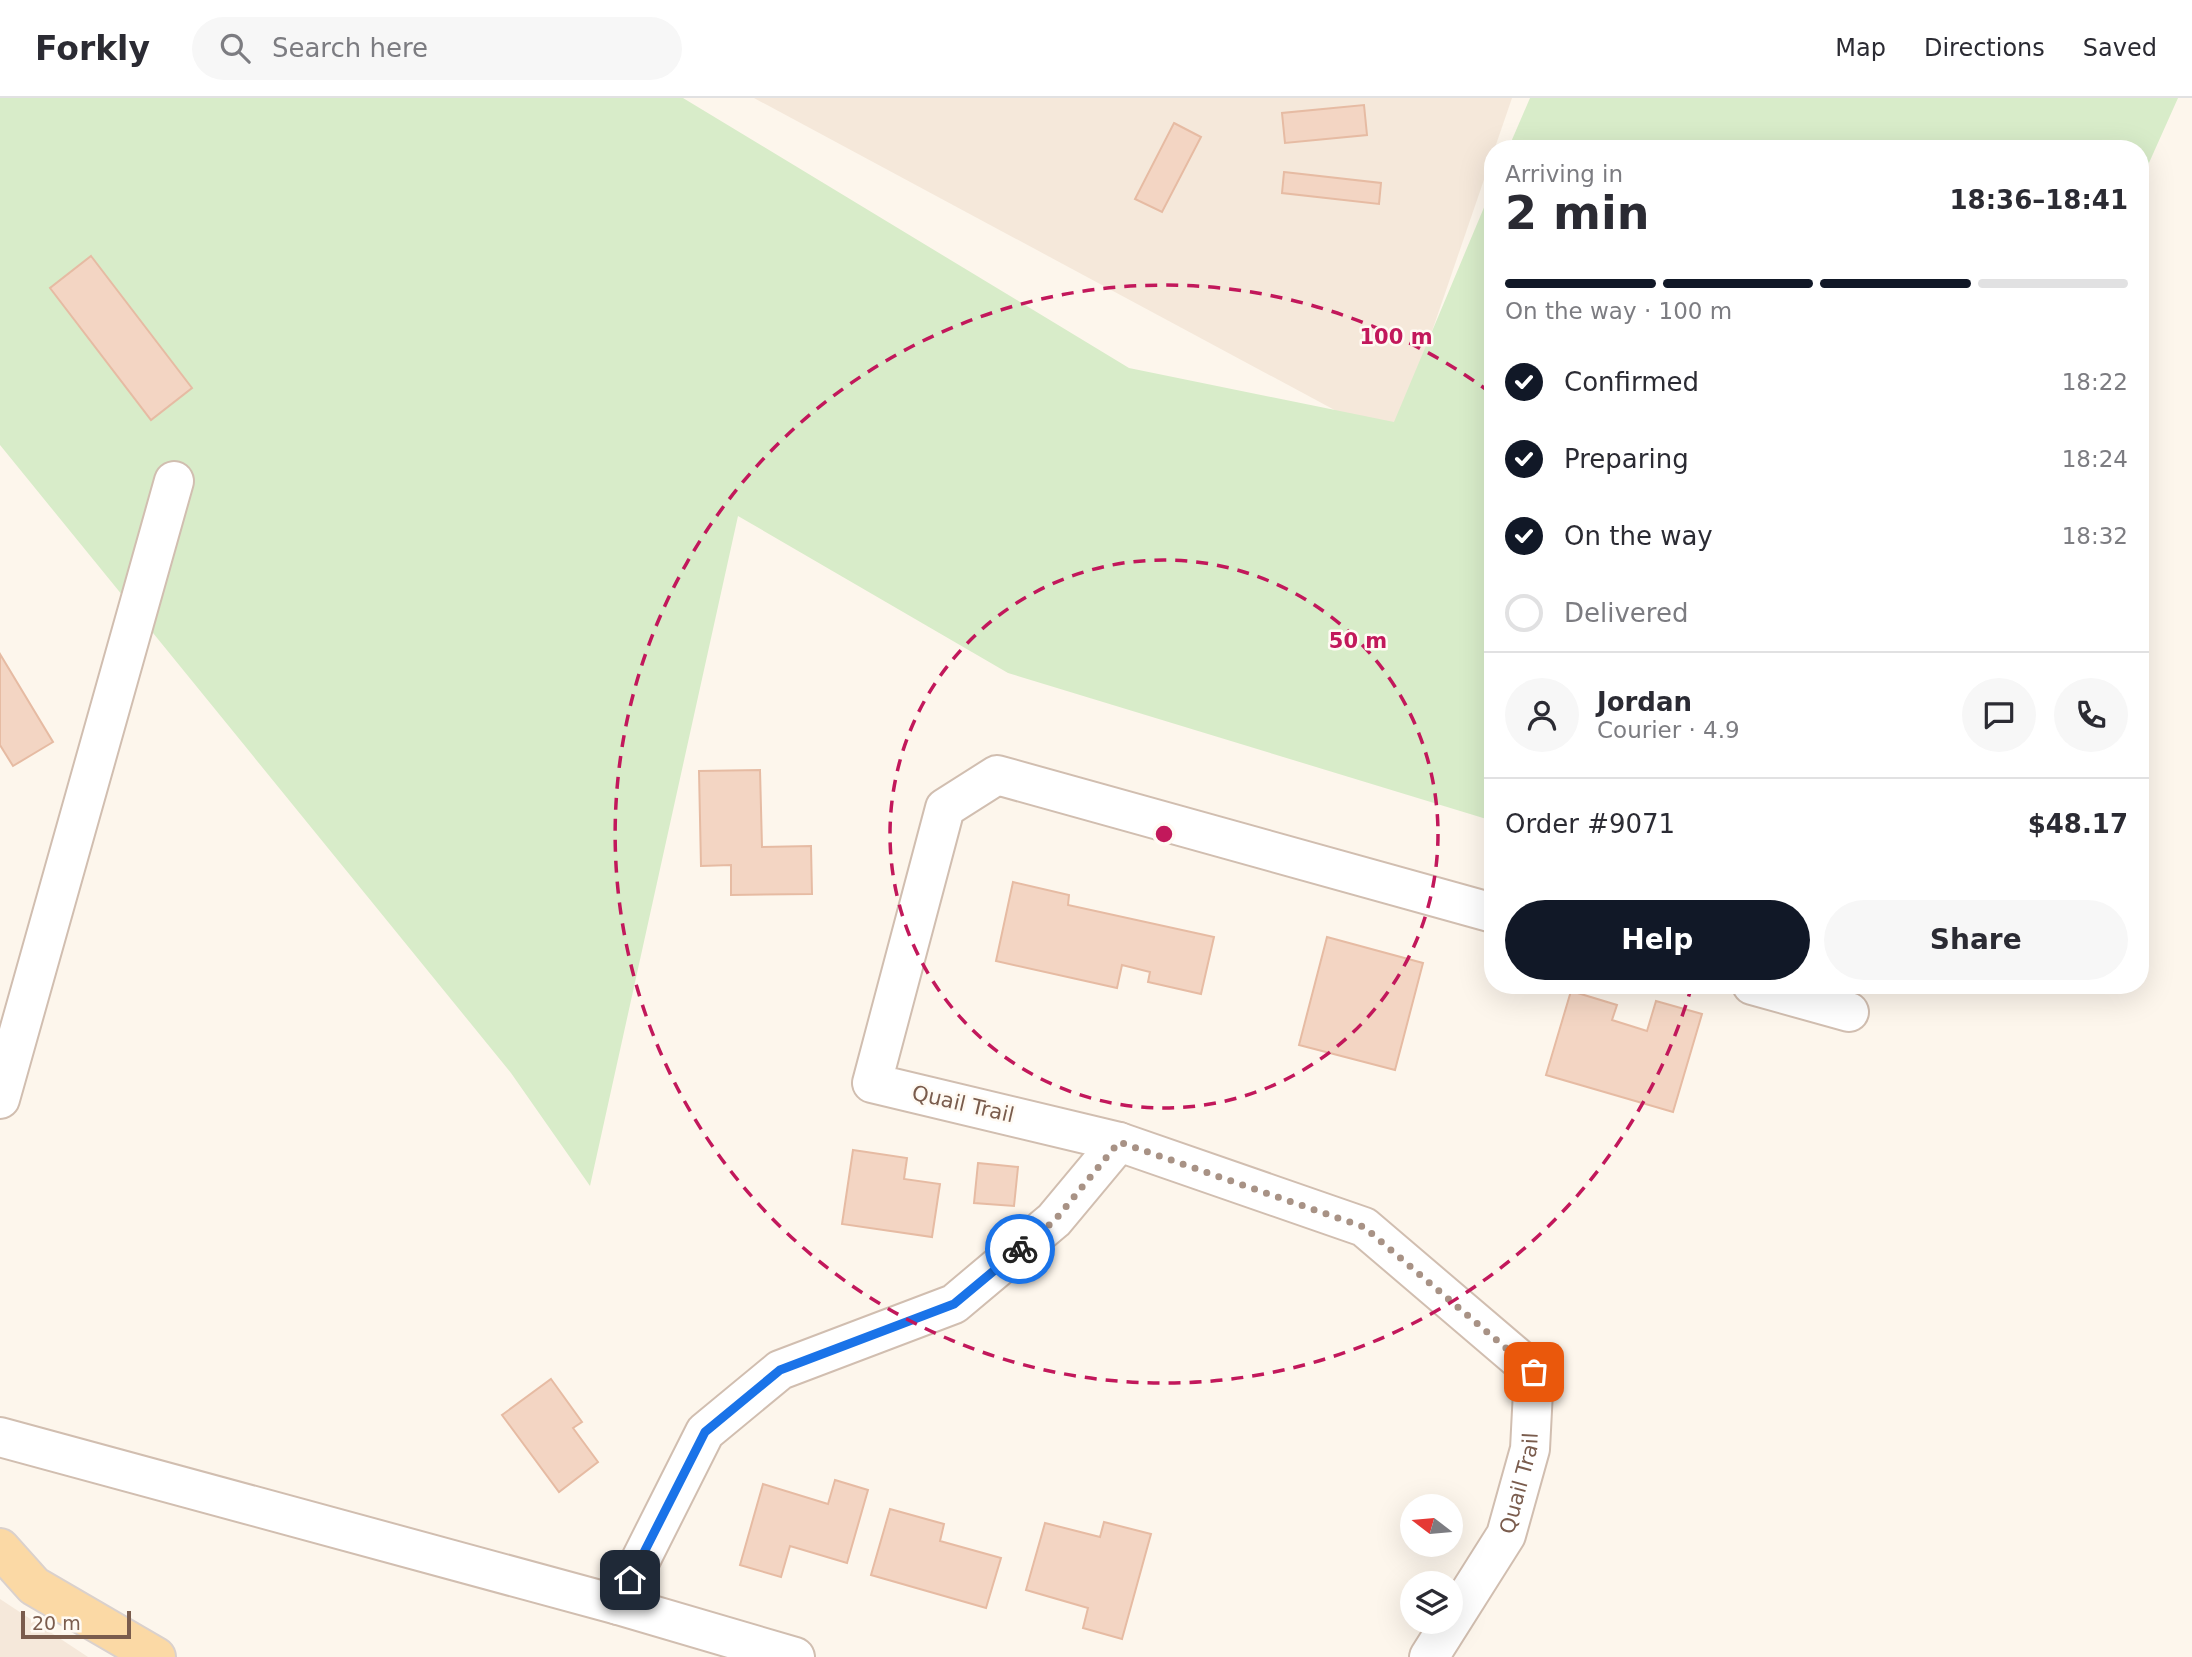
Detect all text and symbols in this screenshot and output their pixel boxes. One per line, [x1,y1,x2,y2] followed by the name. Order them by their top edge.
[192,17,682,80] search box
[35,29,150,68] text: Forkly
[216,29,254,67] icon: search
[272,33,428,63] text: Search here
[1835,34,1886,62] text: Map
[1924,34,2045,62] text: Directions
[2083,34,2157,62] text: Saved
[1505,161,1623,187] text: Arriving in
[1949,185,2128,215] text: 18:36–18:41
[1505,186,1649,240] text: 2 min
[1505,298,1732,324] text: On the way · 100 m
[1359,325,1433,349] text: 100 m
[1505,363,1543,401] icon: check
[1564,367,1699,397] text: Confirmed
[2062,369,2128,395] text: 18:22
[1505,440,1543,478] icon: check
[1564,444,1689,474] text: Preparing
[2062,446,2128,472] text: 18:24
[1505,517,1543,555] icon: check
[1564,521,1713,551] text: On the way
[2062,523,2128,549] text: 18:32
[1564,598,1688,628] text: Delivered
[1329,629,1387,653] text: 50 m
[1505,678,1579,752] button: person
[1962,678,2036,752] button: chat
[2054,678,2128,752] button: phone
[1597,687,1692,717] text: Jordan
[1597,717,1740,743] text: Courier · 4.9
[1505,809,1675,839] text: Order #9071
[2028,809,2128,839] text: $48.17
[1152,822,1176,846] centre of rings
[1505,900,1810,980] button: Help
[1824,900,2128,980] button: Share
[910,1081,1016,1127] street label: Quail Trail
[985,1214,1055,1284] courier
[1001,1230,1039,1268] icon: bike
[1504,1342,1564,1402] pin
[1515,1353,1553,1391] icon: bag
[1495,1432,1543,1537] street label: Quail Trail
[1400,1494,1463,1558] north arrow
[1400,1494,1463,1634] map controls
[600,1550,660,1610] pin
[611,1561,649,1599] icon: home
[1400,1571,1463,1634] button: layers
[21,1608,131,1640] scale bar
[32,1612,81,1634] text: 20 m

